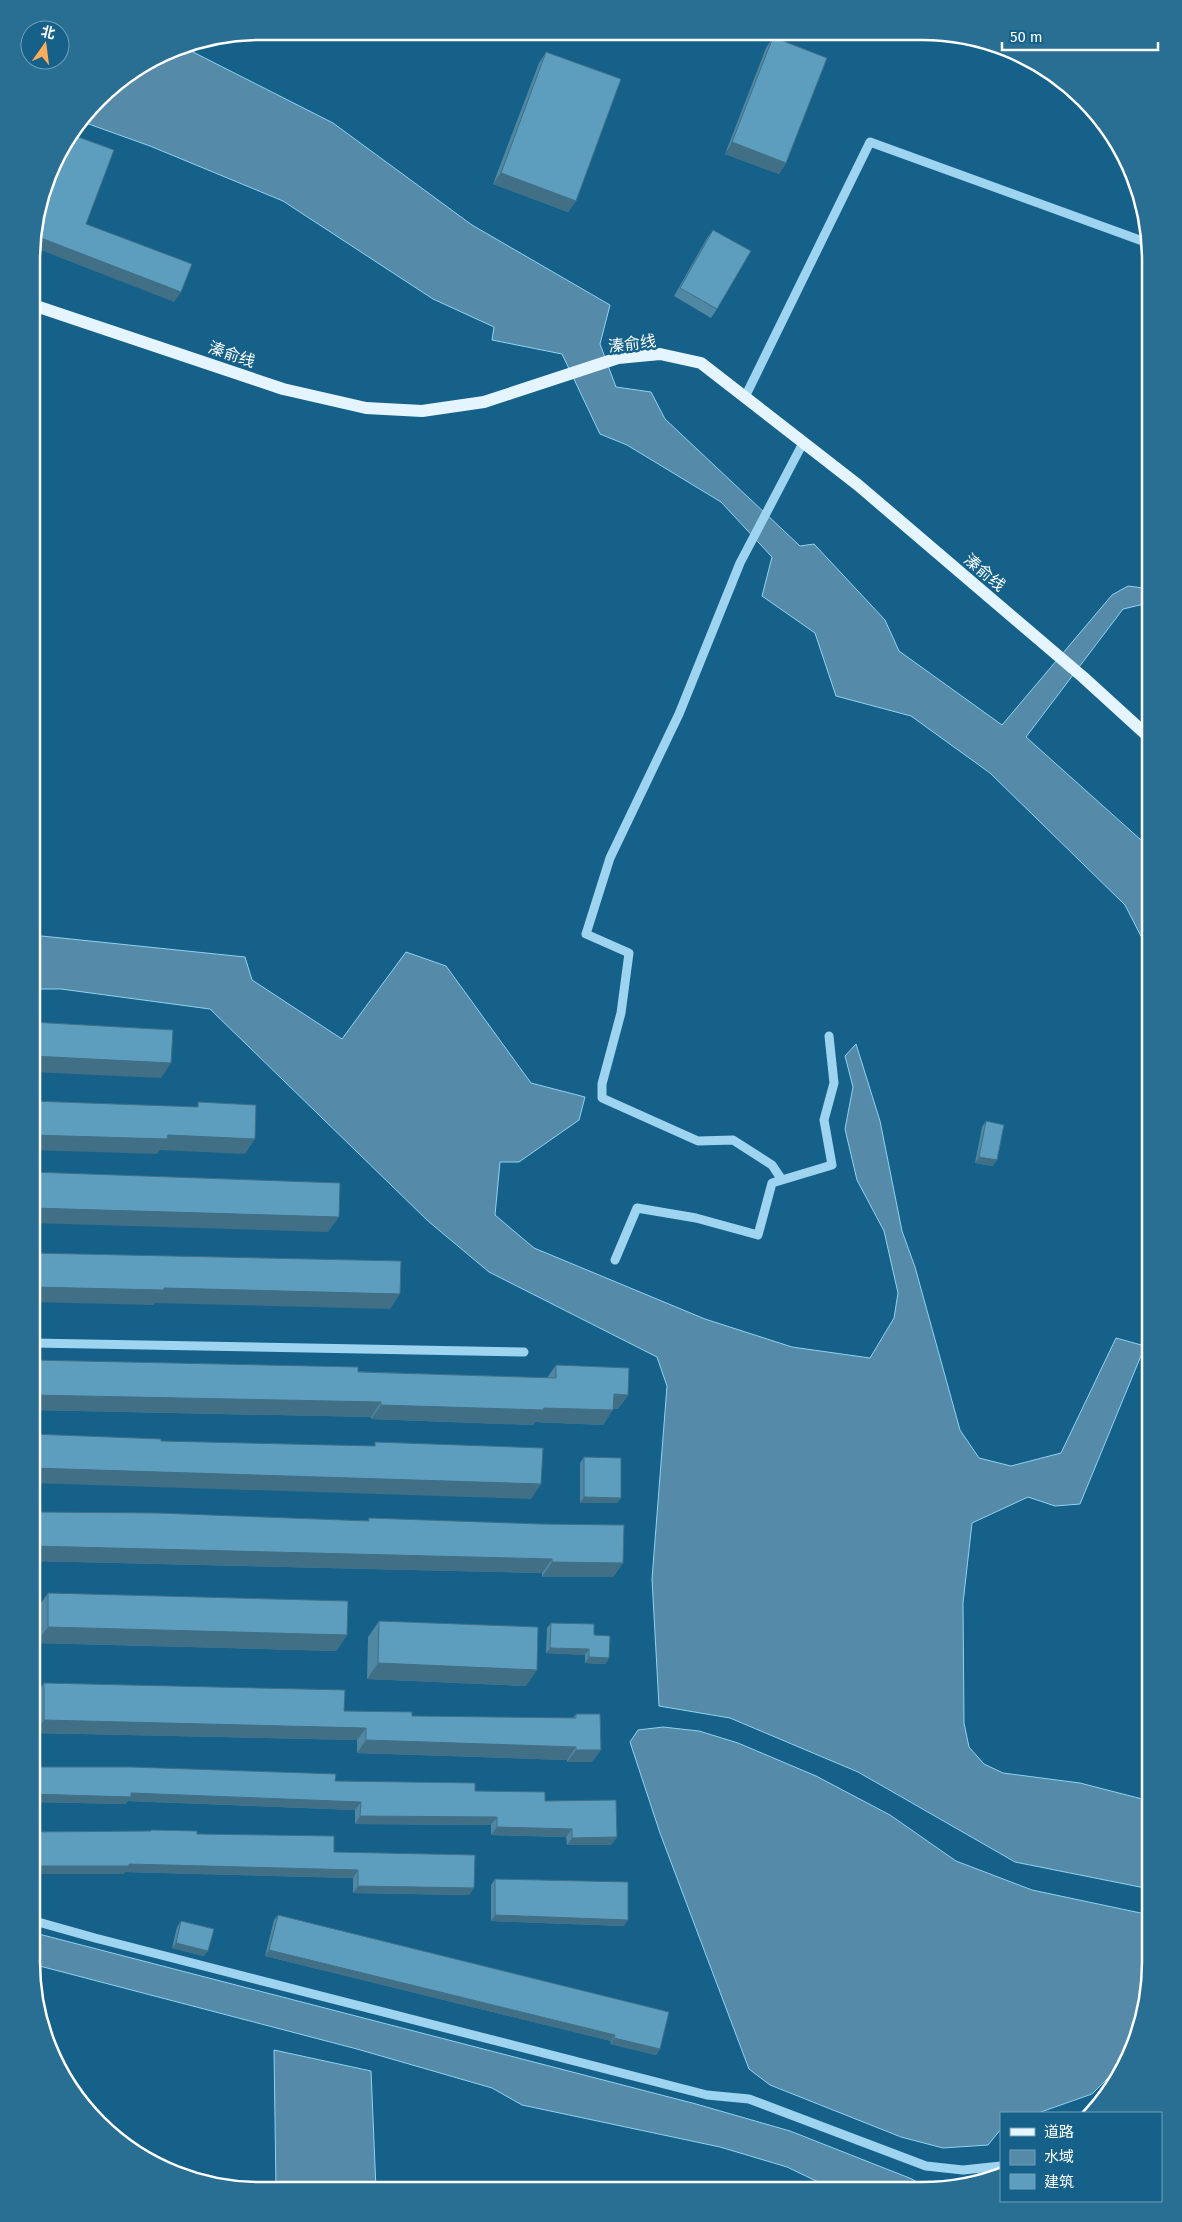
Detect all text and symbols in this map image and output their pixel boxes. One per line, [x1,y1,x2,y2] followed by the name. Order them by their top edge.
[20,20,70,70] north arrow
[1002,20,1158,52] scale bar
[39,23,57,43] text: 北
[1010,28,1043,46] text: 50 m
[607,331,657,356] street label: 溱俞线
[206,338,258,371] street label: 溱俞线
[960,550,1009,595] street label: 溱俞线
[1000,2112,1162,2202] legend
[1044,2123,1074,2141] text: 道路
[1044,2148,1074,2166] text: 水域
[1044,2173,1074,2191] text: 建筑

